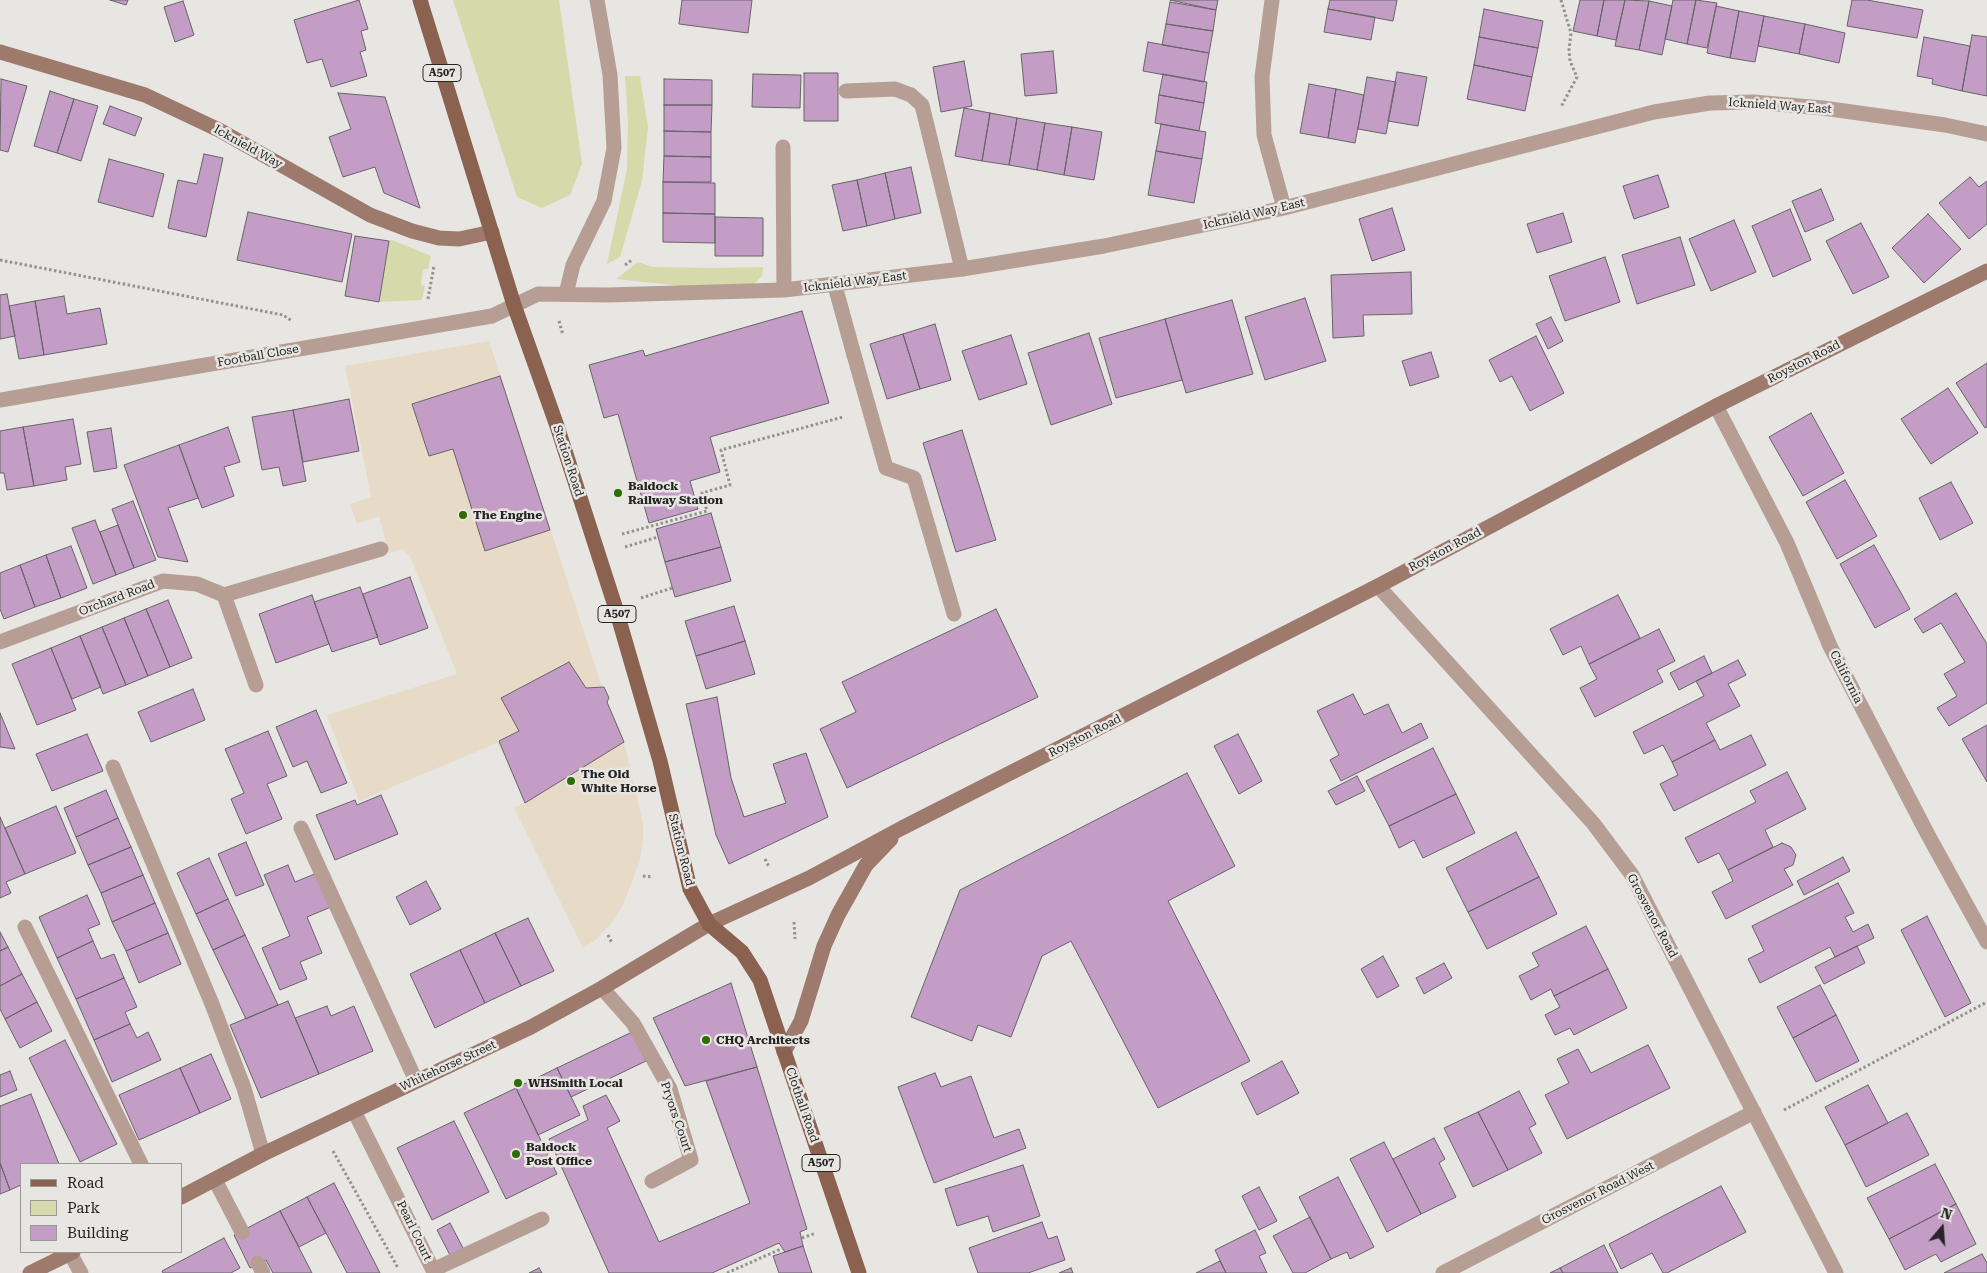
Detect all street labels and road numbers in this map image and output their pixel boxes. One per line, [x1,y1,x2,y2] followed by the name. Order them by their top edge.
[423,64,461,82] road number: A507
[1728,95,1832,117] street label: Icknield Way East
[211,122,285,172] street label: Icknield Way
[1202,195,1306,233] street label: Icknield Way East
[803,269,907,295] street label: Icknield Way East
[1765,337,1843,387] street label: Royston Road
[216,342,300,370] street label: Football Close
[550,424,586,498] street label: Station Road
[1406,525,1484,575] street label: Royston Road
[77,577,157,619] street label: Orchard Road
[598,606,636,622] road number: A507
[1826,648,1866,706] street label: California
[1046,711,1124,761] street label: Royston Road
[665,812,697,888] street label: Station Road
[1624,872,1680,960] street label: Grosvenor Road
[398,1037,498,1095] street label: Whitehorse Street
[782,1066,822,1144] street label: Clothall Road
[657,1080,695,1154] street label: Pryors Court
[802,1154,840,1172] road number: A507
[1539,1158,1657,1228] street label: Grosvenor Road West
[393,1199,435,1263] street label: Pearl Court

